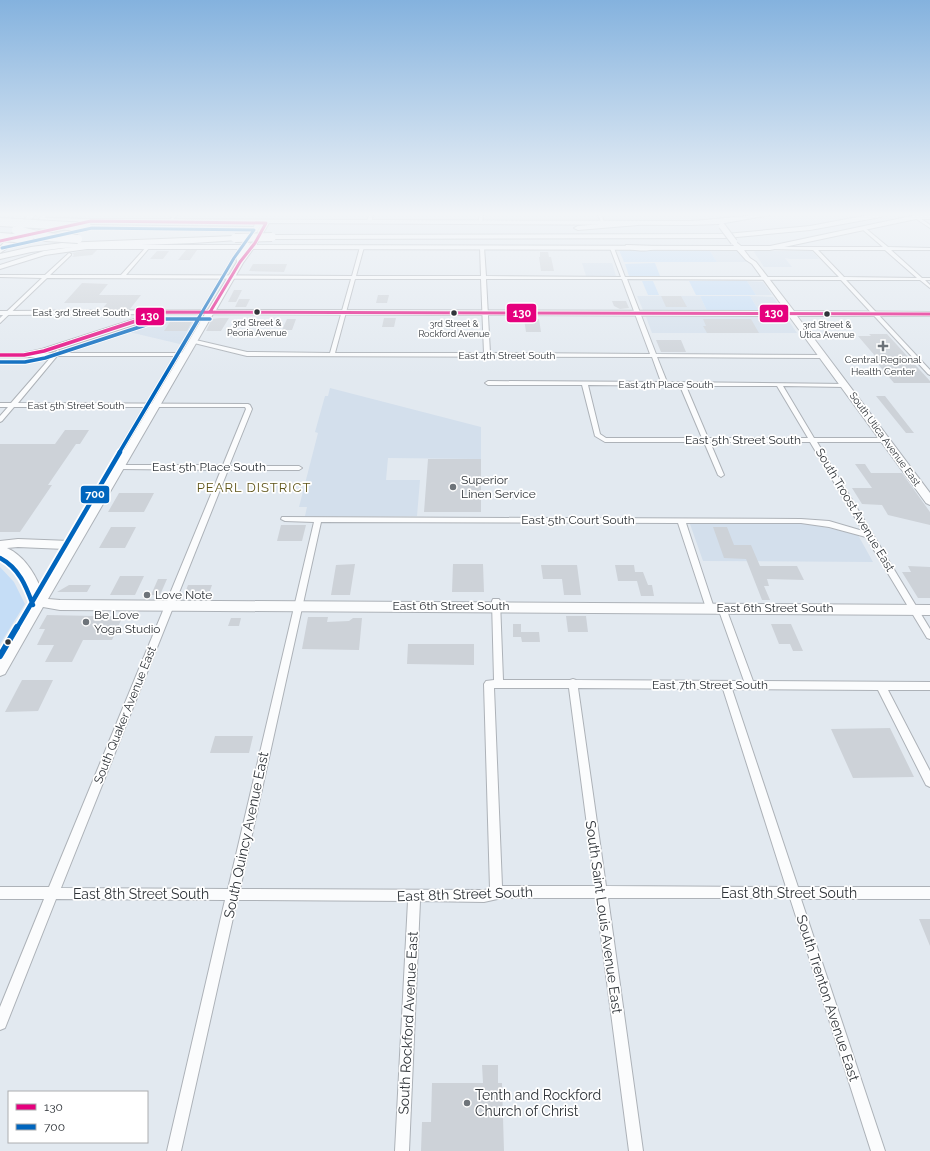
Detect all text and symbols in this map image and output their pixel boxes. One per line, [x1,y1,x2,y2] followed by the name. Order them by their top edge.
[506,303,537,323] line badge: 130
[759,304,789,323] line badge: 130
[32,307,130,318] street label: East 3rd Street South
[135,307,165,326] line badge: 130
[252,307,262,317] marker: 3rd Street & Peoria Avenue
[513,307,531,320] text: 130
[765,307,783,320] text: 130
[449,308,459,318] marker: 3rd Street & Rockford Avenue
[822,309,832,319] marker: 3rd Street & Utica Avenue
[141,310,159,323] text: 130
[227,318,288,338] place label: 3rd Street & Peoria Avenue
[418,319,490,339] place label: 3rd Street & Rockford Avenue
[799,320,855,340] place label: 3rd Street & Utica Avenue
[877,340,889,352] marker: Central Regional Health Center
[459,350,556,361] street label: East 4th Street South
[845,354,921,377] place label: Central Regional Health Center
[619,379,714,390] street label: East 4th Place South
[847,390,923,489] street label: South Utica Avenue East
[28,400,125,411] street label: East 5th Street South
[685,433,801,447] street label: East 5th Street South
[813,446,897,574] street label: South Troost Avenue East
[152,460,266,474] street label: East 5th Place South
[461,473,536,501] place label: Superior Linen Service
[197,480,311,495] district label: PEARL DISTRICT
[448,482,458,492] marker: Superior Linen Service
[80,485,110,504] line badge: 700
[85,488,105,501] text: 700
[521,513,635,527] street label: East 5th Court South
[155,588,212,602] place label: Love Note
[142,590,152,600] marker: Love Note
[393,599,509,613] street label: East 6th Street South
[717,601,833,615] street label: East 6th Street South
[94,608,160,636] place label: Be Love Yoga Studio
[81,617,91,627] marker: Be Love Yoga Studio
[3,637,13,647] unlabelled marker
[91,644,159,786] street label: South Quaker Avenue East
[652,678,768,692] street label: East 7th Street South
[221,750,272,920] street label: South Quincy Avenue East
[583,819,626,1015] street label: South Saint Louis Avenue East
[397,884,533,904] street label: East 8th Street South
[721,885,857,901] street label: East 8th Street South
[73,886,209,902] street label: East 8th Street South
[794,913,863,1083] street label: South Trenton Avenue East
[395,931,421,1115] street label: South Rockford Avenue East
[475,1087,601,1119] place label: Tenth and Rockford Church of Christ
[8,1091,148,1143] legend
[462,1098,472,1108] marker: Tenth and Rockford Church of Christ
[44,1100,63,1114] text: 130
[44,1120,65,1134] text: 700

